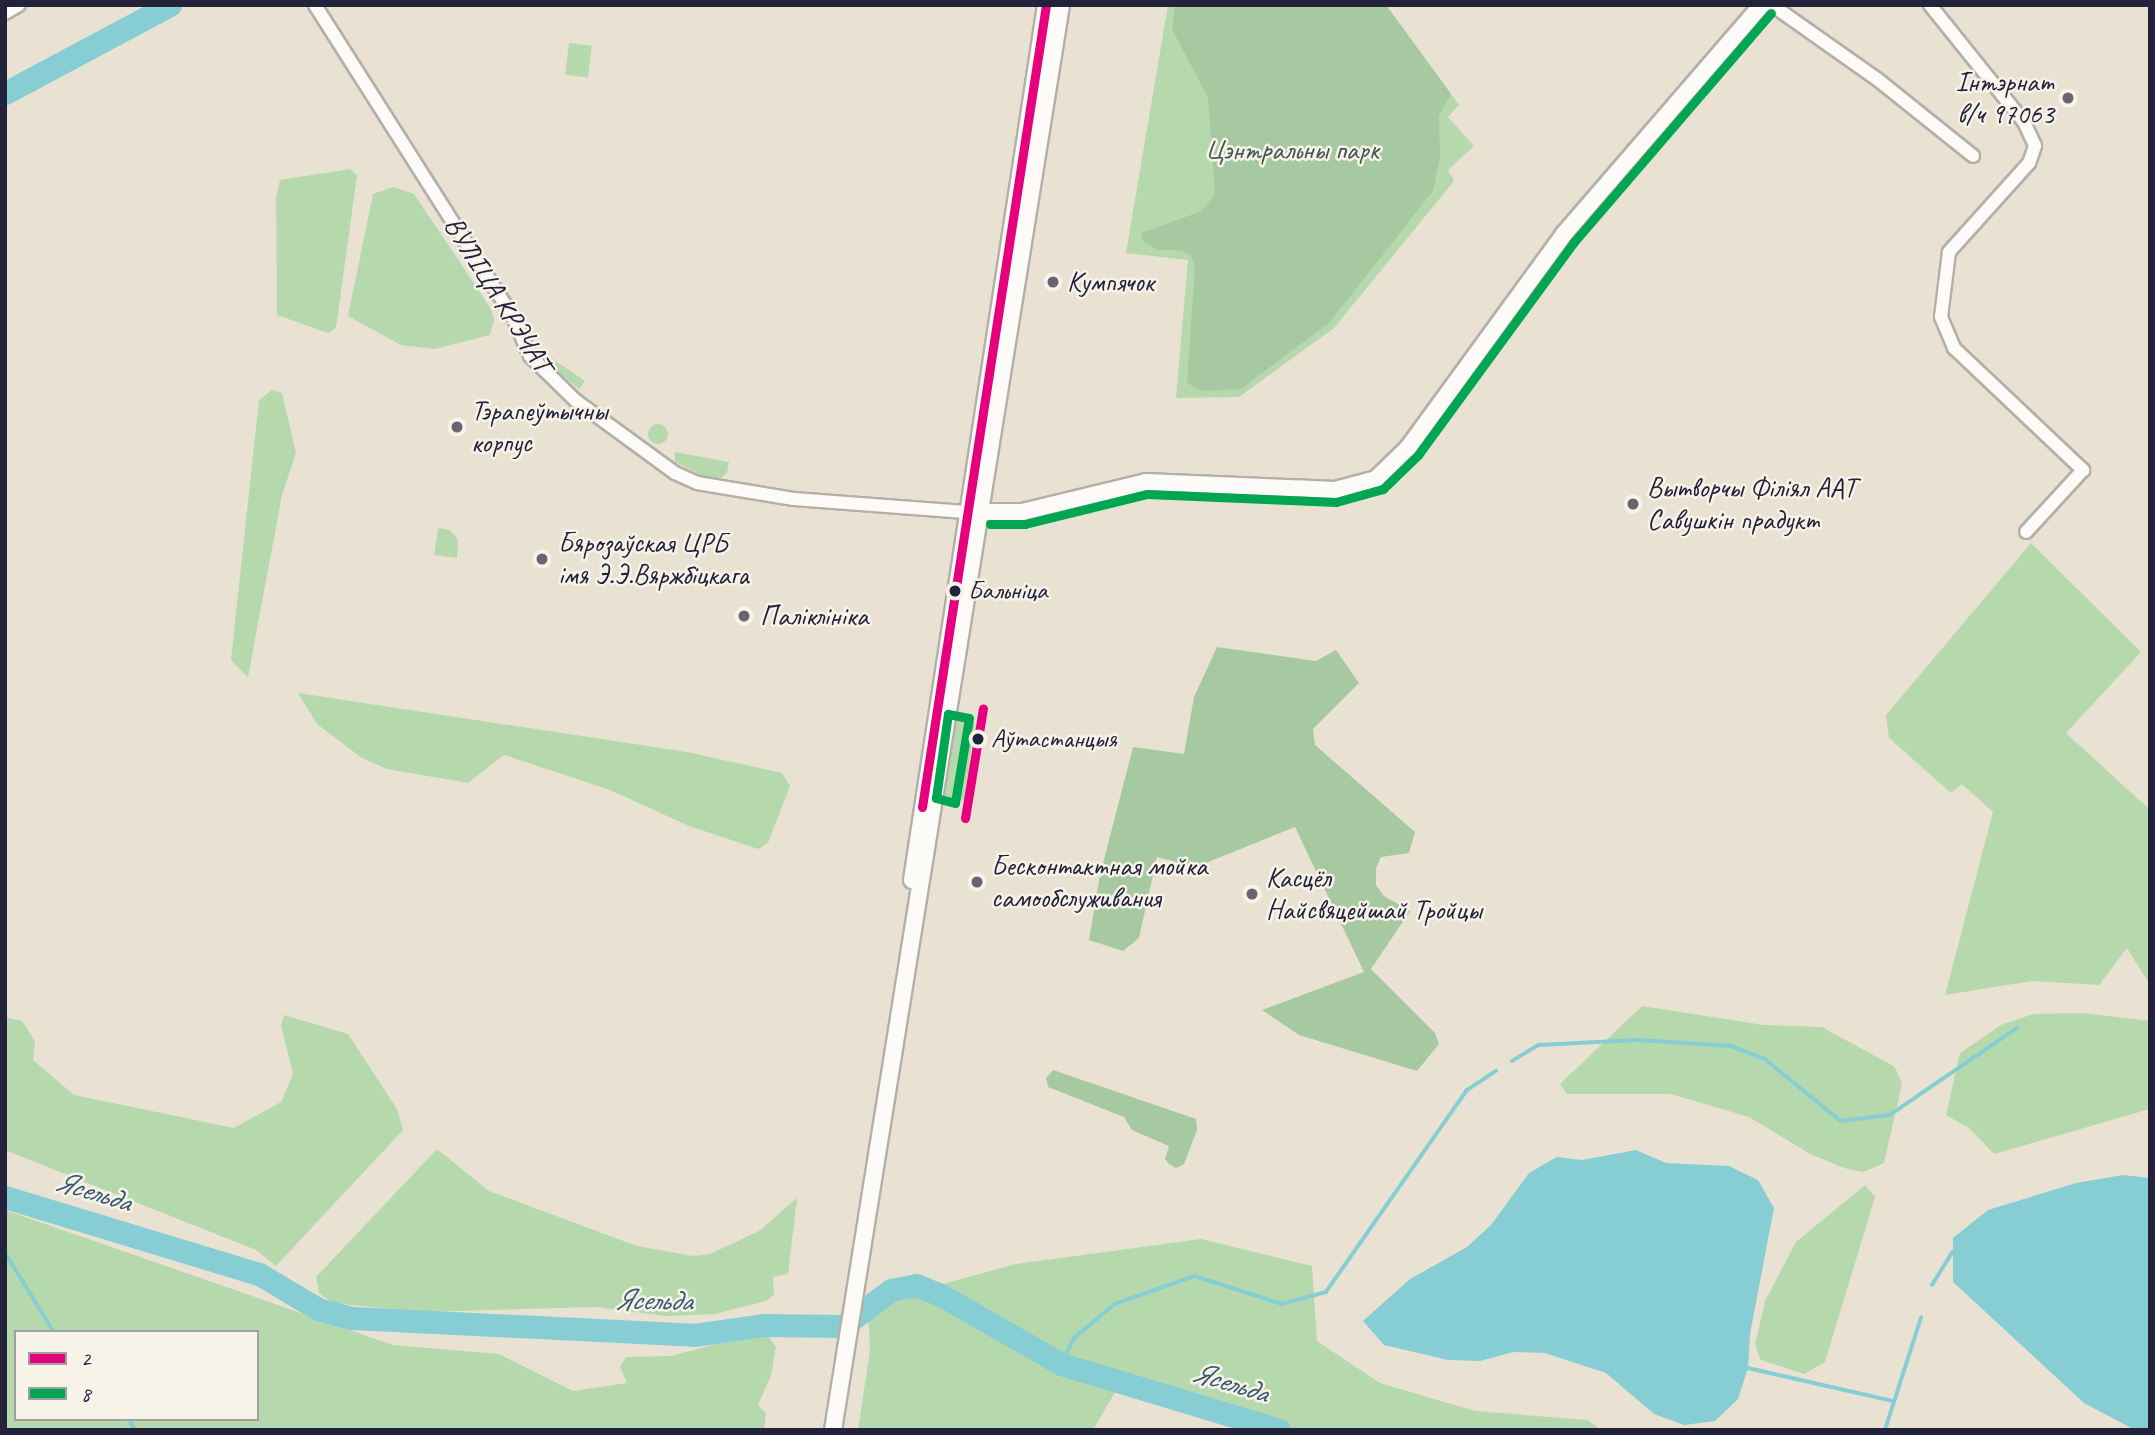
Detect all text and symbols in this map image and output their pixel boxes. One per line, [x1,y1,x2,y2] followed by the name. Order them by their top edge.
[1956,65,2054,131] place label: Інтэрнат в/ч 97063
[2060,90,2076,106] marker: Інтэрнат в/ч 97063
[1205,133,1379,167] park label: Цэнтральны парк
[437,210,559,378] street label: ВУЛІЦА КРЭЧАТ
[1067,265,1154,299] place label: Кумпячок
[1045,274,1061,290] marker: Кумпячок
[471,394,608,460] place label: Тэрапеўтычны корпус
[449,419,465,435] marker: Тэрапеўтычны корпус
[1647,471,1856,537] place label: Вытворчы Філіял ААТ Савушкін прадукт
[1625,496,1641,512] marker: Вытворчы Філіял ААТ Савушкін прадукт
[558,526,748,592] place label: Бярозаўская ЦРБ імя Э.Э.Вяржбіцкага
[532,549,552,569] marker: Бярозаўская ЦРБ імя Э.Э.Вяржбіцкага
[968,575,1047,607] place label: Бальніца
[948,584,962,598] marker: Бальніца
[760,599,868,633] place label: Паліклініка
[734,606,754,626] marker: Паліклініка
[991,723,1117,755] place label: Аўтастанцыя
[971,732,985,746] marker: Аўтастанцыя
[991,849,1205,915] place label: Бесконтактная мойка самообслуживания
[1266,861,1482,927] place label: Касцёл Найсвяцейшай Тройцы
[969,874,985,890] marker: Бесконтактная мойка самообслуживания
[1244,886,1260,902] marker: Касцёл Найсвяцейшай Тройцы
[51,1162,135,1220] water label: Ясельда
[614,1281,692,1319] water label: Ясельда
[14,1330,259,1421] legend
[81,1346,90,1372] text: 2
[1188,1353,1272,1411] water label: Ясельда
[81,1381,90,1407] text: 8

